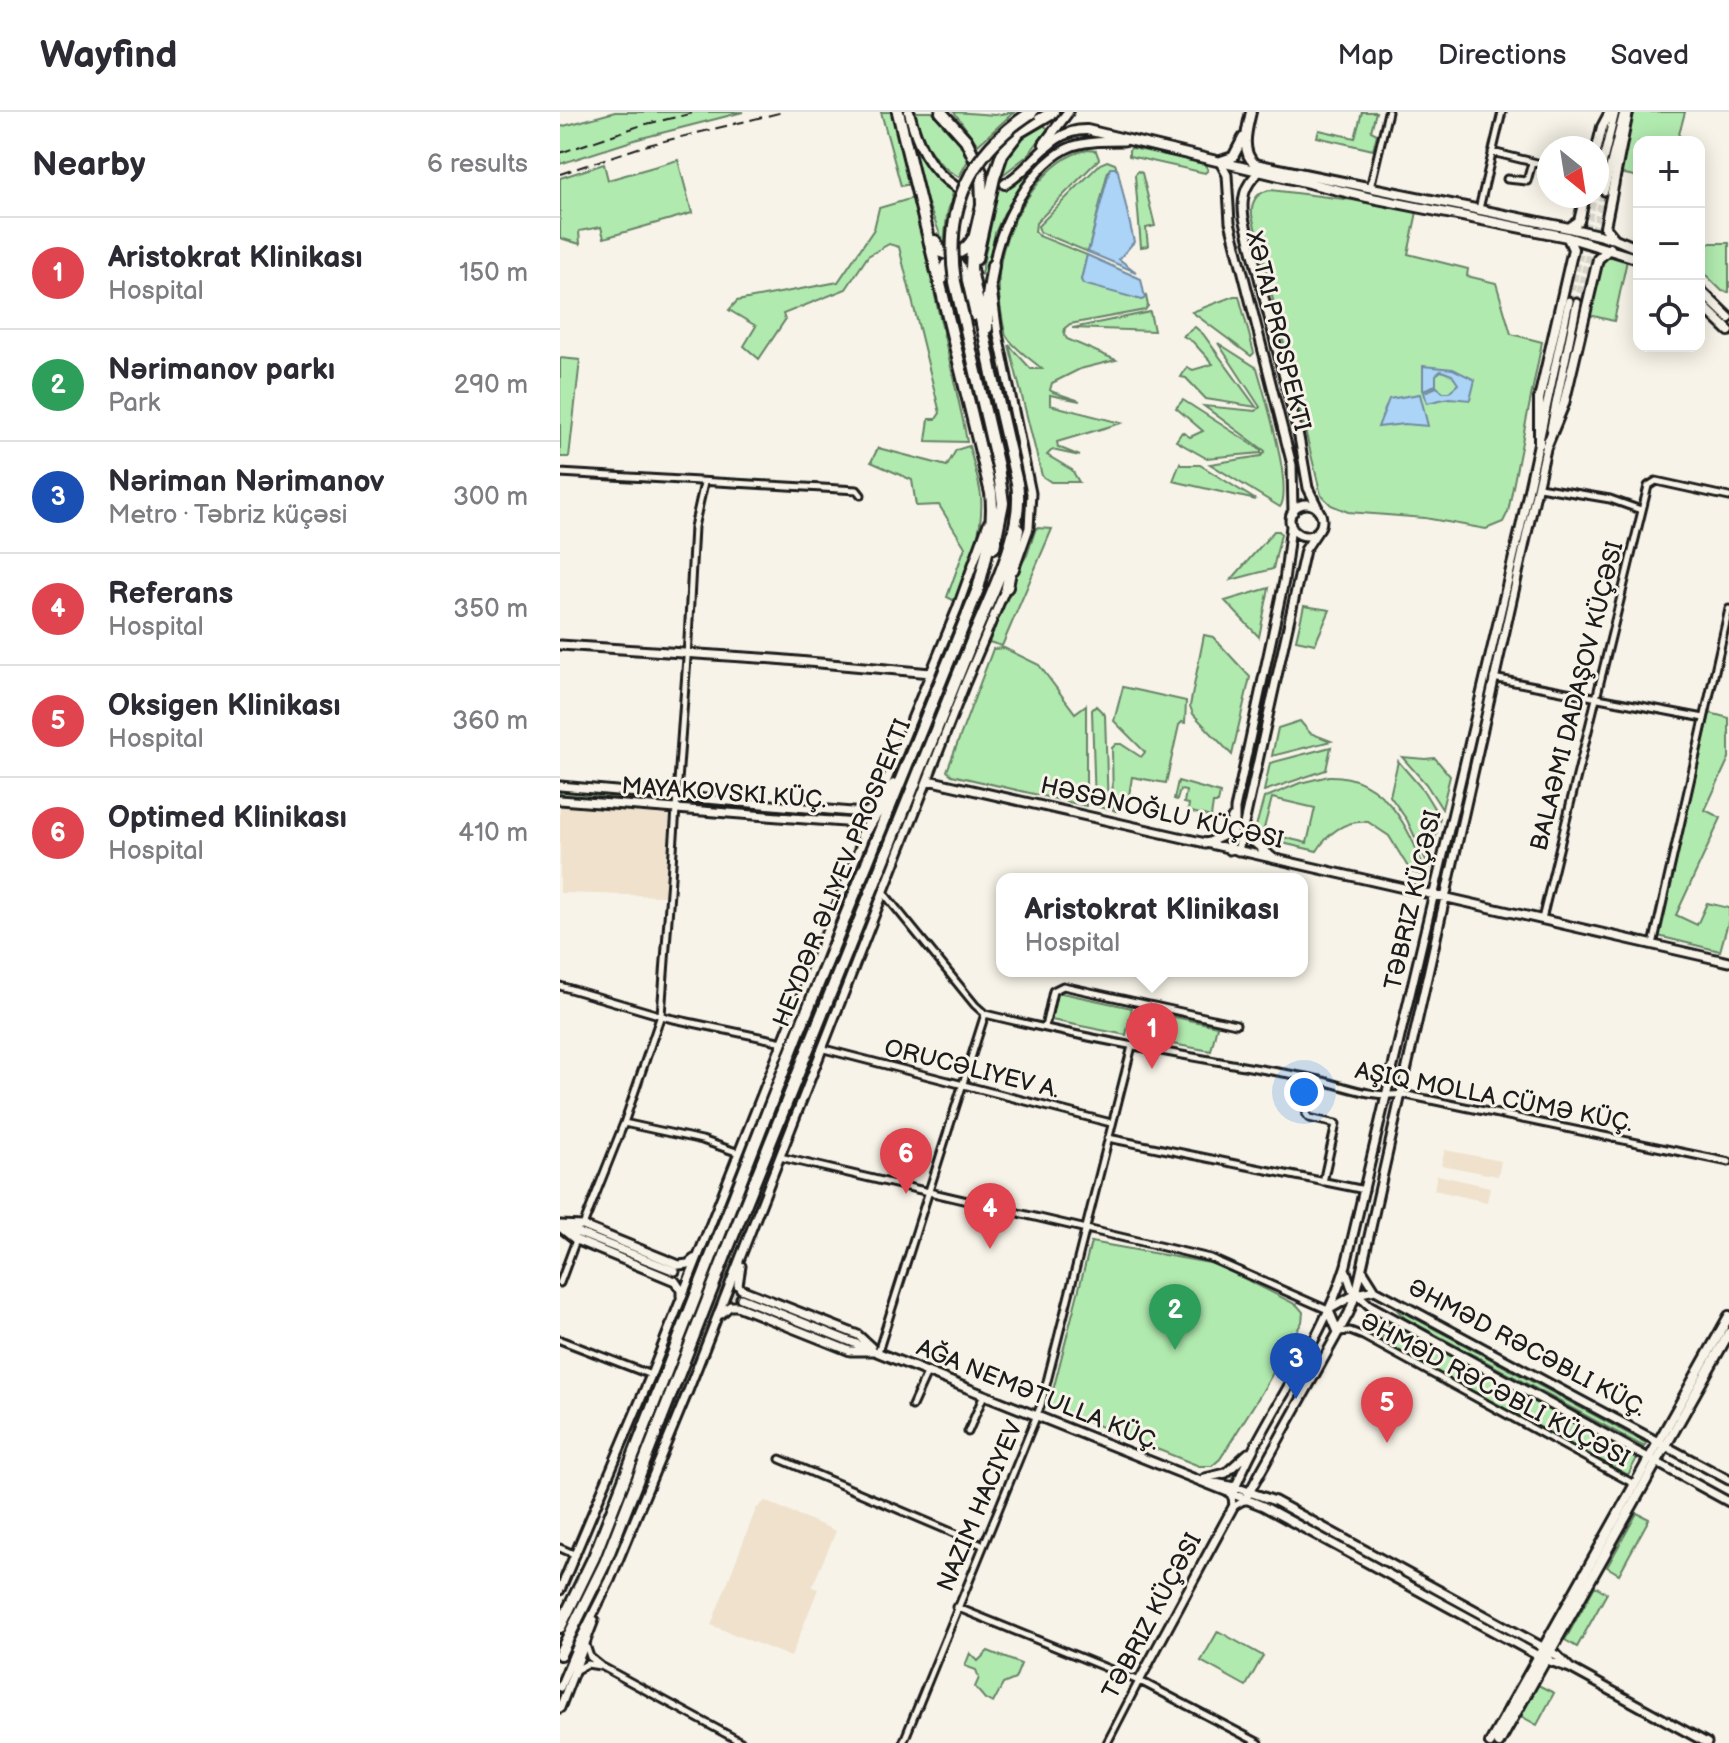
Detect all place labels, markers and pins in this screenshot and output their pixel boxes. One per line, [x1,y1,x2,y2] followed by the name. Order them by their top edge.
[1126,1003,1178,1069] pin: 1
[880,1128,932,1194] pin: 6
[964,1183,1016,1249] pin: 4
[1149,1284,1201,1350] pin: 2
[1270,1333,1322,1399] pin: 3
[1361,1377,1413,1443] pin: 5

